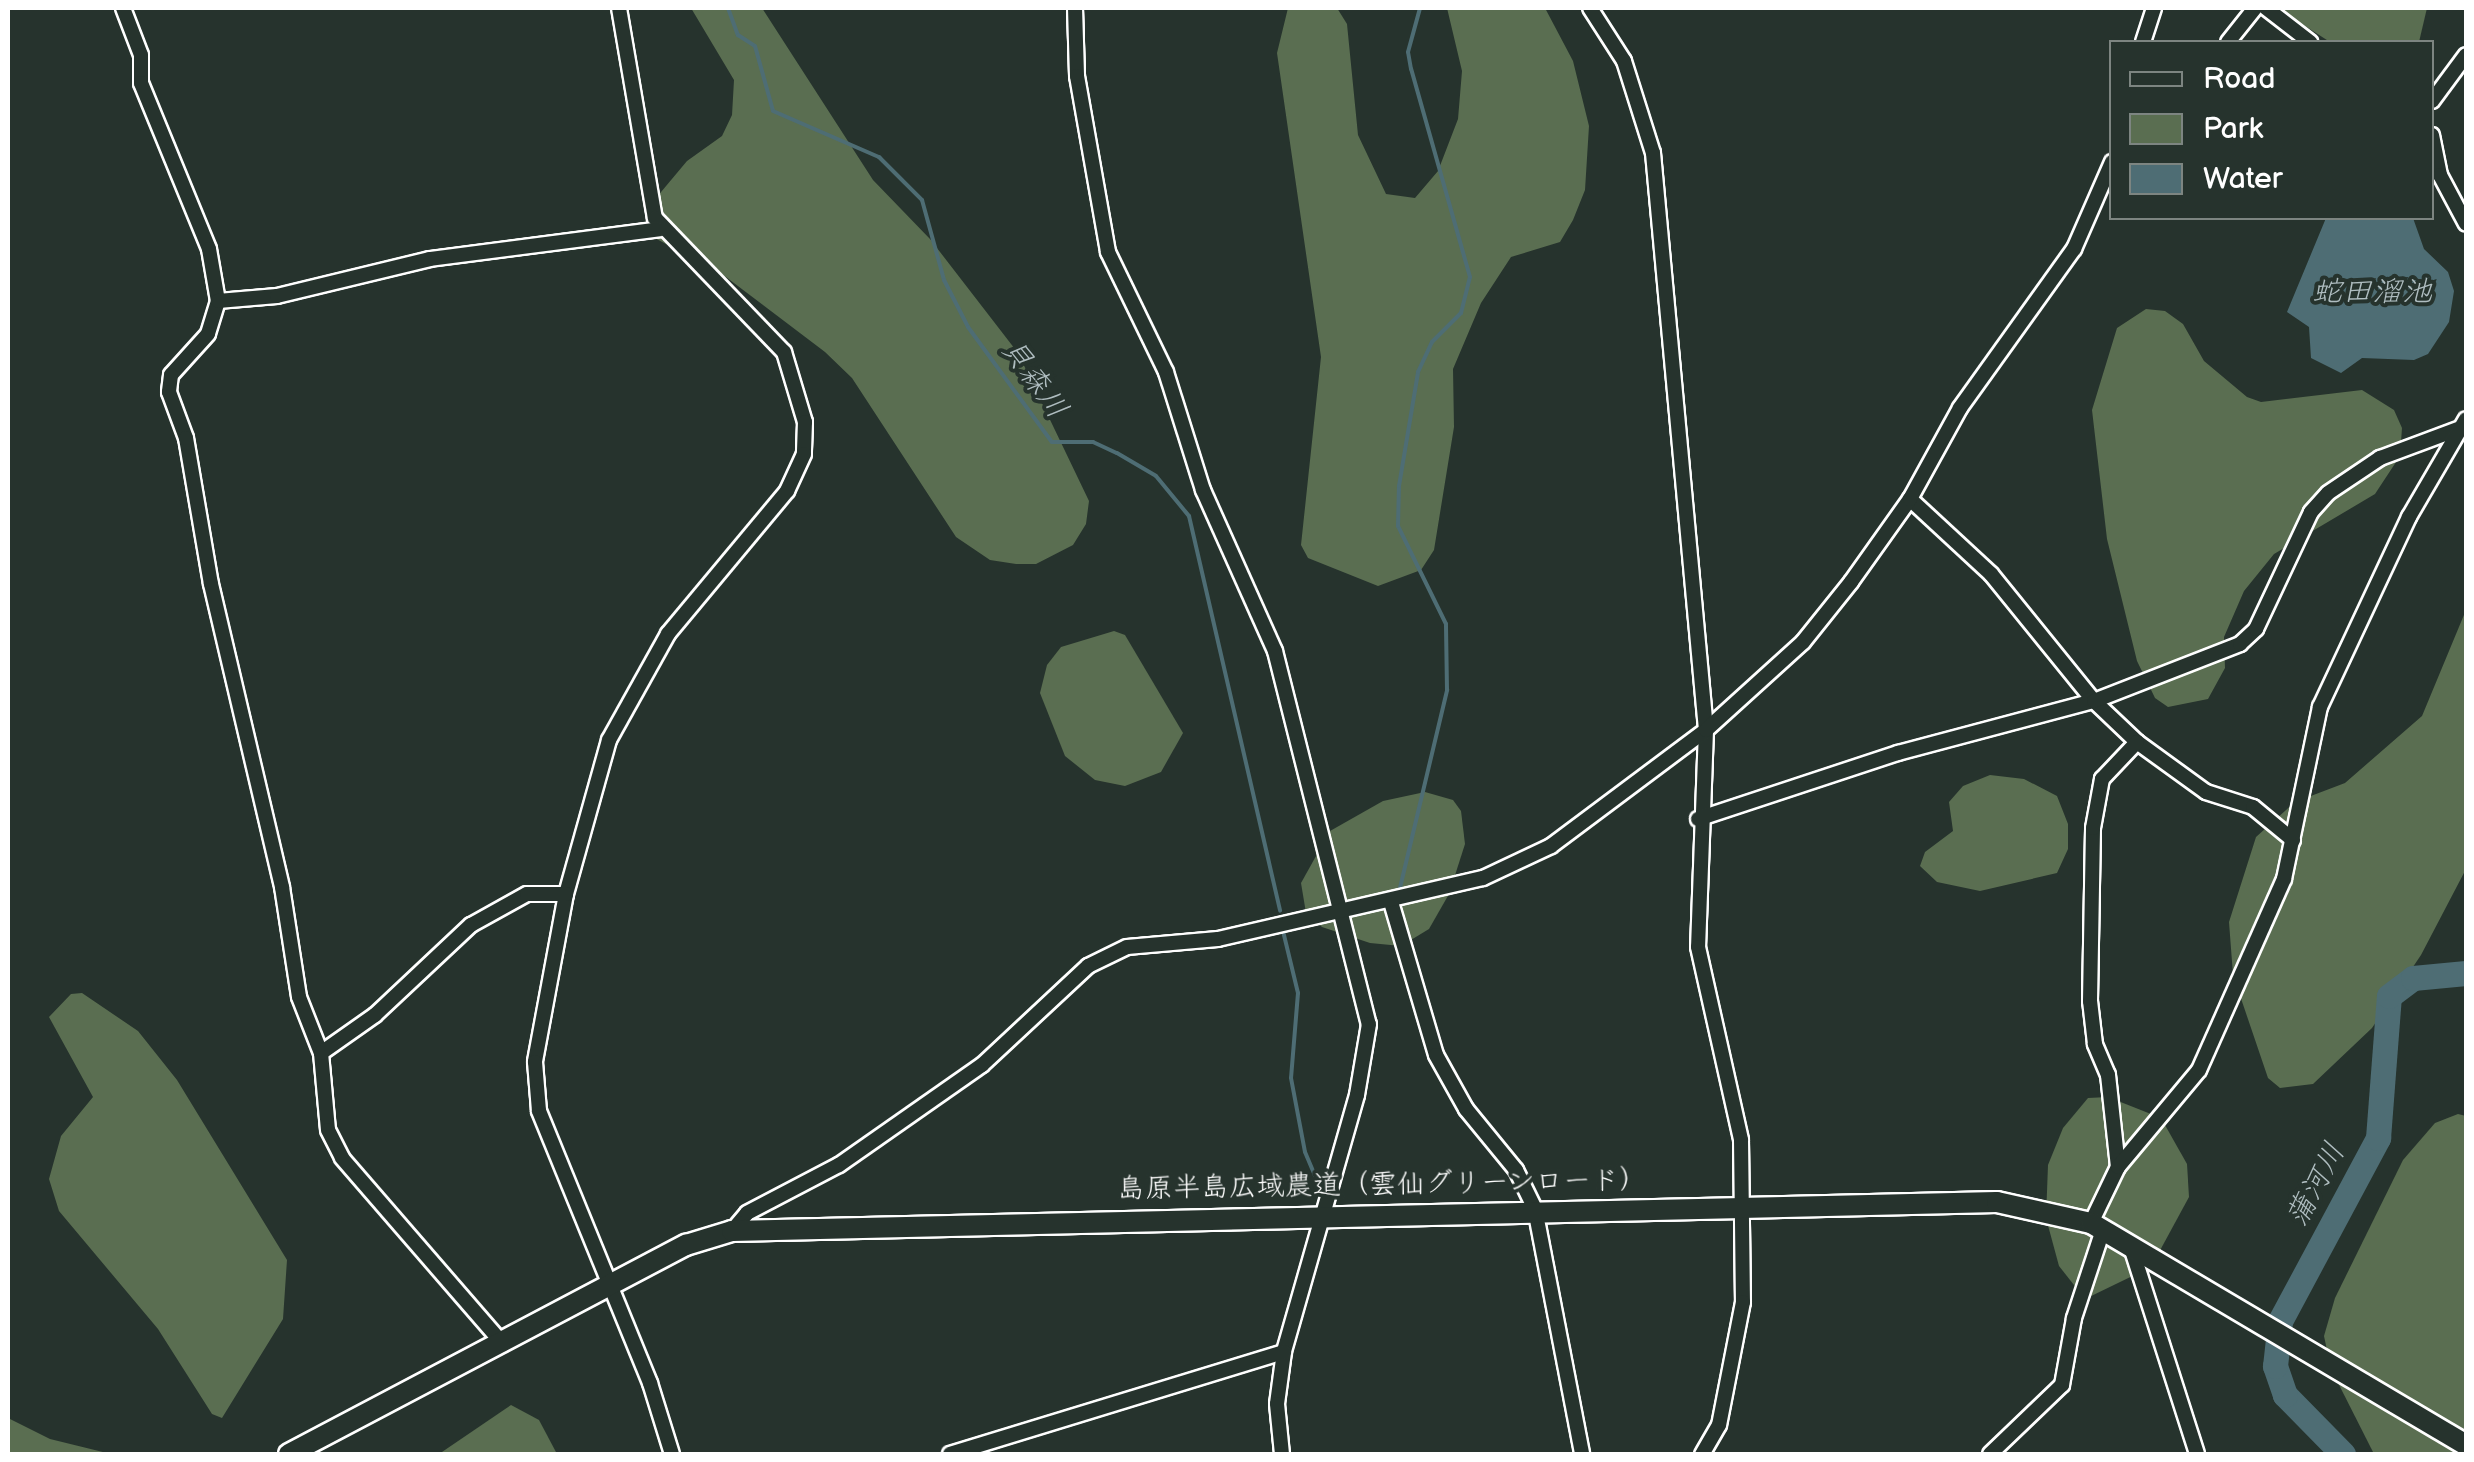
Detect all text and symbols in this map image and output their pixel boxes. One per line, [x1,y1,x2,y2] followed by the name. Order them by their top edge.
[2109,40,2434,220] legend
[2203,61,2276,97] text: Road
[2203,111,2263,147] text: Park
[2203,161,2283,197] text: Water
[2312,274,2432,310] water label: 蛇田溜池
[993,332,1075,426] water label: 貝森川
[2279,1137,2353,1233] water label: 蒲河川
[1116,1164,1648,1206] street label: 島原半島広域農道（雲仙グリーンロード）

